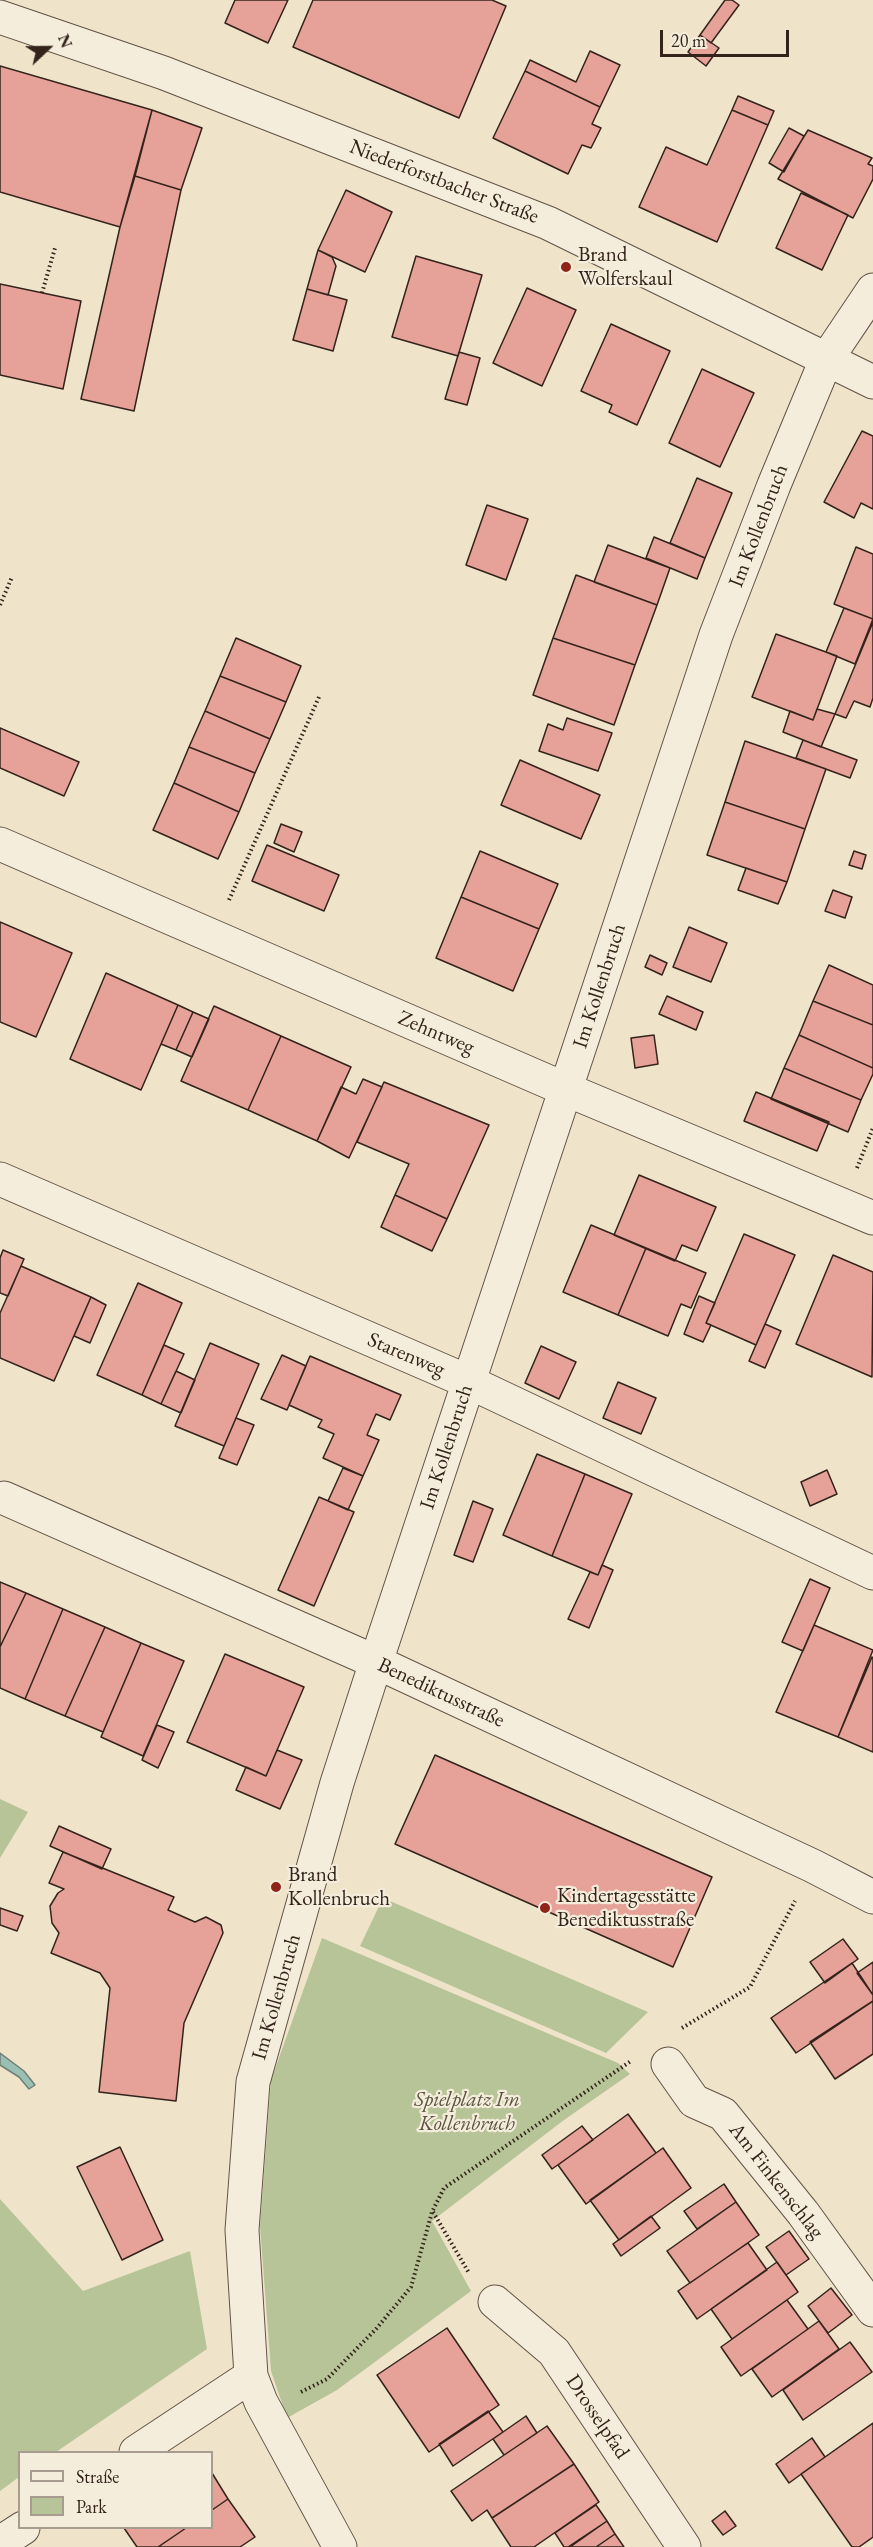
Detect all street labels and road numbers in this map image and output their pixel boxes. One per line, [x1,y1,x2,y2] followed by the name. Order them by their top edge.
[346,134,542,230] street label: Niederforstbacher Straße
[724,461,794,591] street label: Im Kollenbruch
[568,920,632,1052] street label: Im Kollenbruch
[394,1006,478,1060] street label: Zehntweg
[363,1327,449,1383] street label: Starenweg
[415,1381,479,1513] street label: Im Kollenbruch
[374,1653,508,1733] street label: Benediktusstraße
[247,1931,307,2063] street label: Im Kollenbruch
[723,2118,829,2244] street label: Am Finkenschlag
[560,2370,634,2464] street label: Drosselpfad

